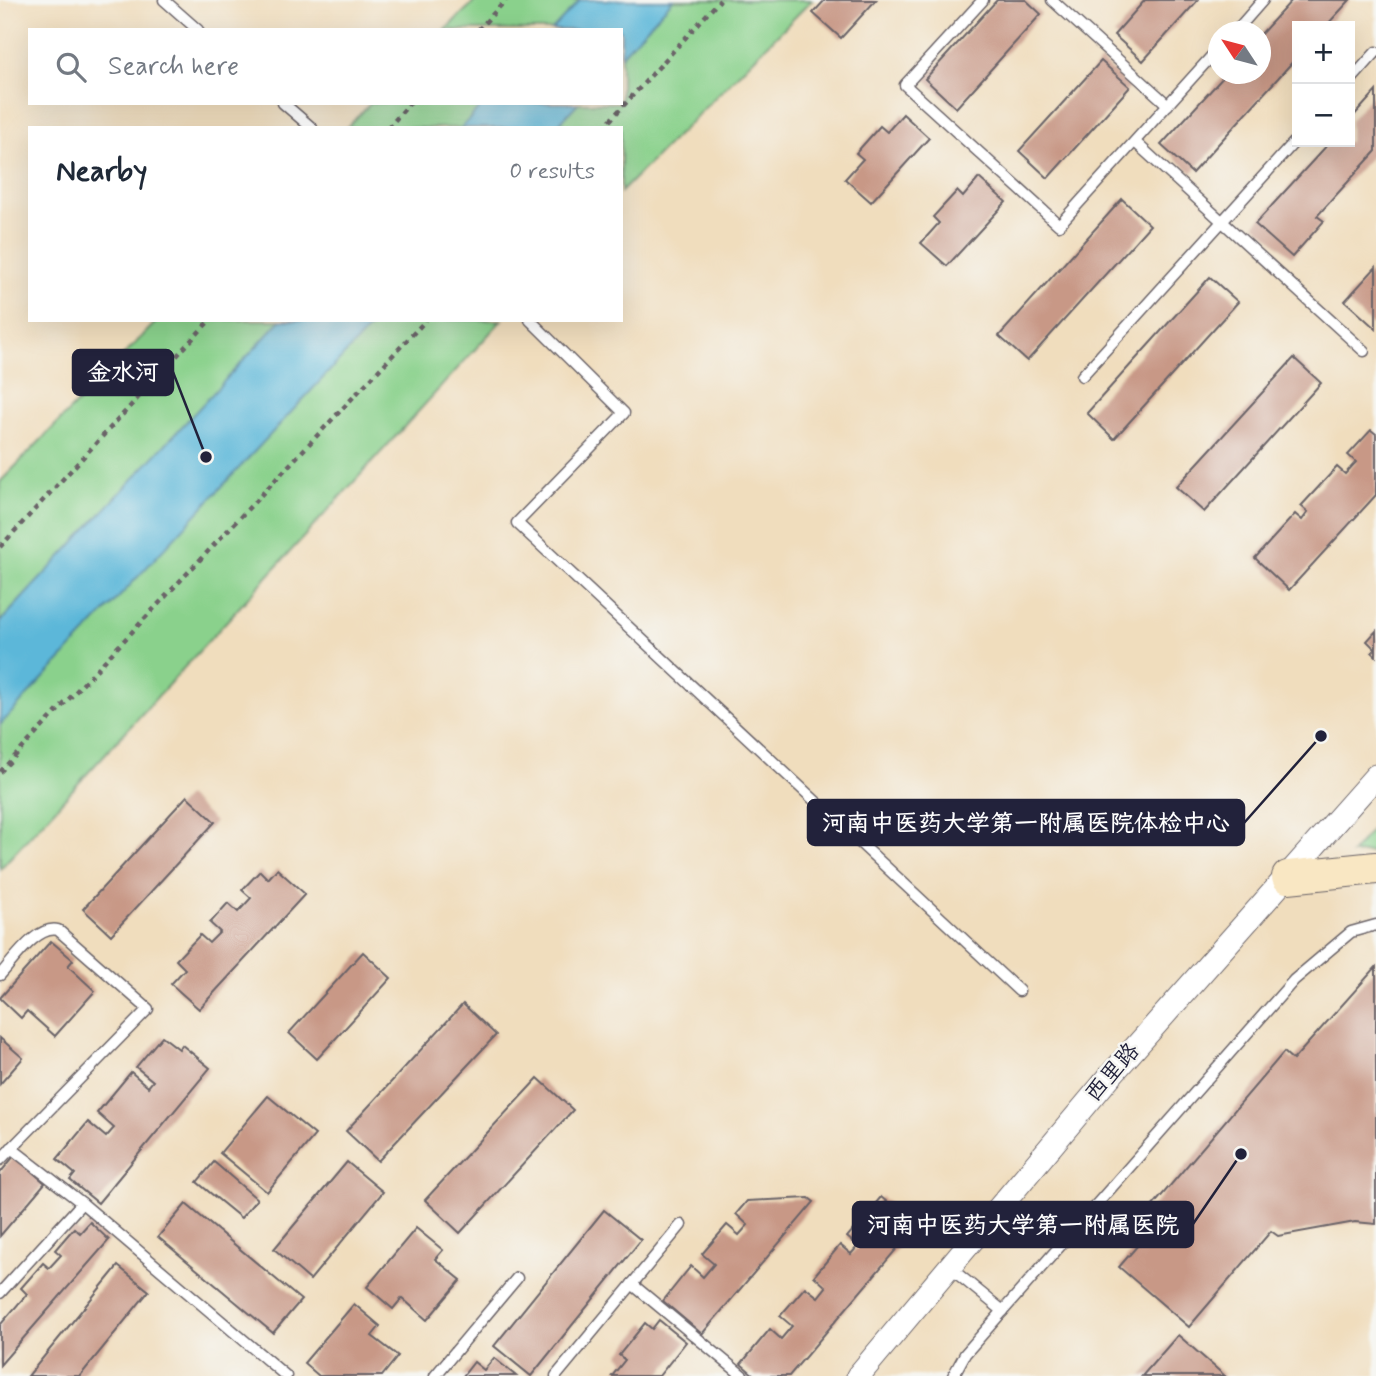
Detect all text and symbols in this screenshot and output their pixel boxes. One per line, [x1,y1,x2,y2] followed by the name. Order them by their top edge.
[1208,21,1271,84] north arrow
[1292,21,1355,147] map controls
[1292,21,1355,84] button: +
[28,28,623,105] search box
[52,48,90,86] icon: search
[108,50,239,84] text: Search here
[1292,84,1355,147] button: −
[56,152,147,191] text: Nearby
[509,157,595,187] text: 0 results
[73,350,173,395] callout: 金水河
[87,358,159,389] text: 金水河
[808,800,1244,845] callout: 河南中医药大学第一附属医院体检中心
[822,809,1230,840] text: 河南中医药大学第一附属医院体检中心
[1079,1037,1147,1109] street label: 西里路
[853,1202,1193,1247] callout: 河南中医药大学第一附属医院
[867,1211,1179,1242] text: 河南中医药大学第一附属医院

